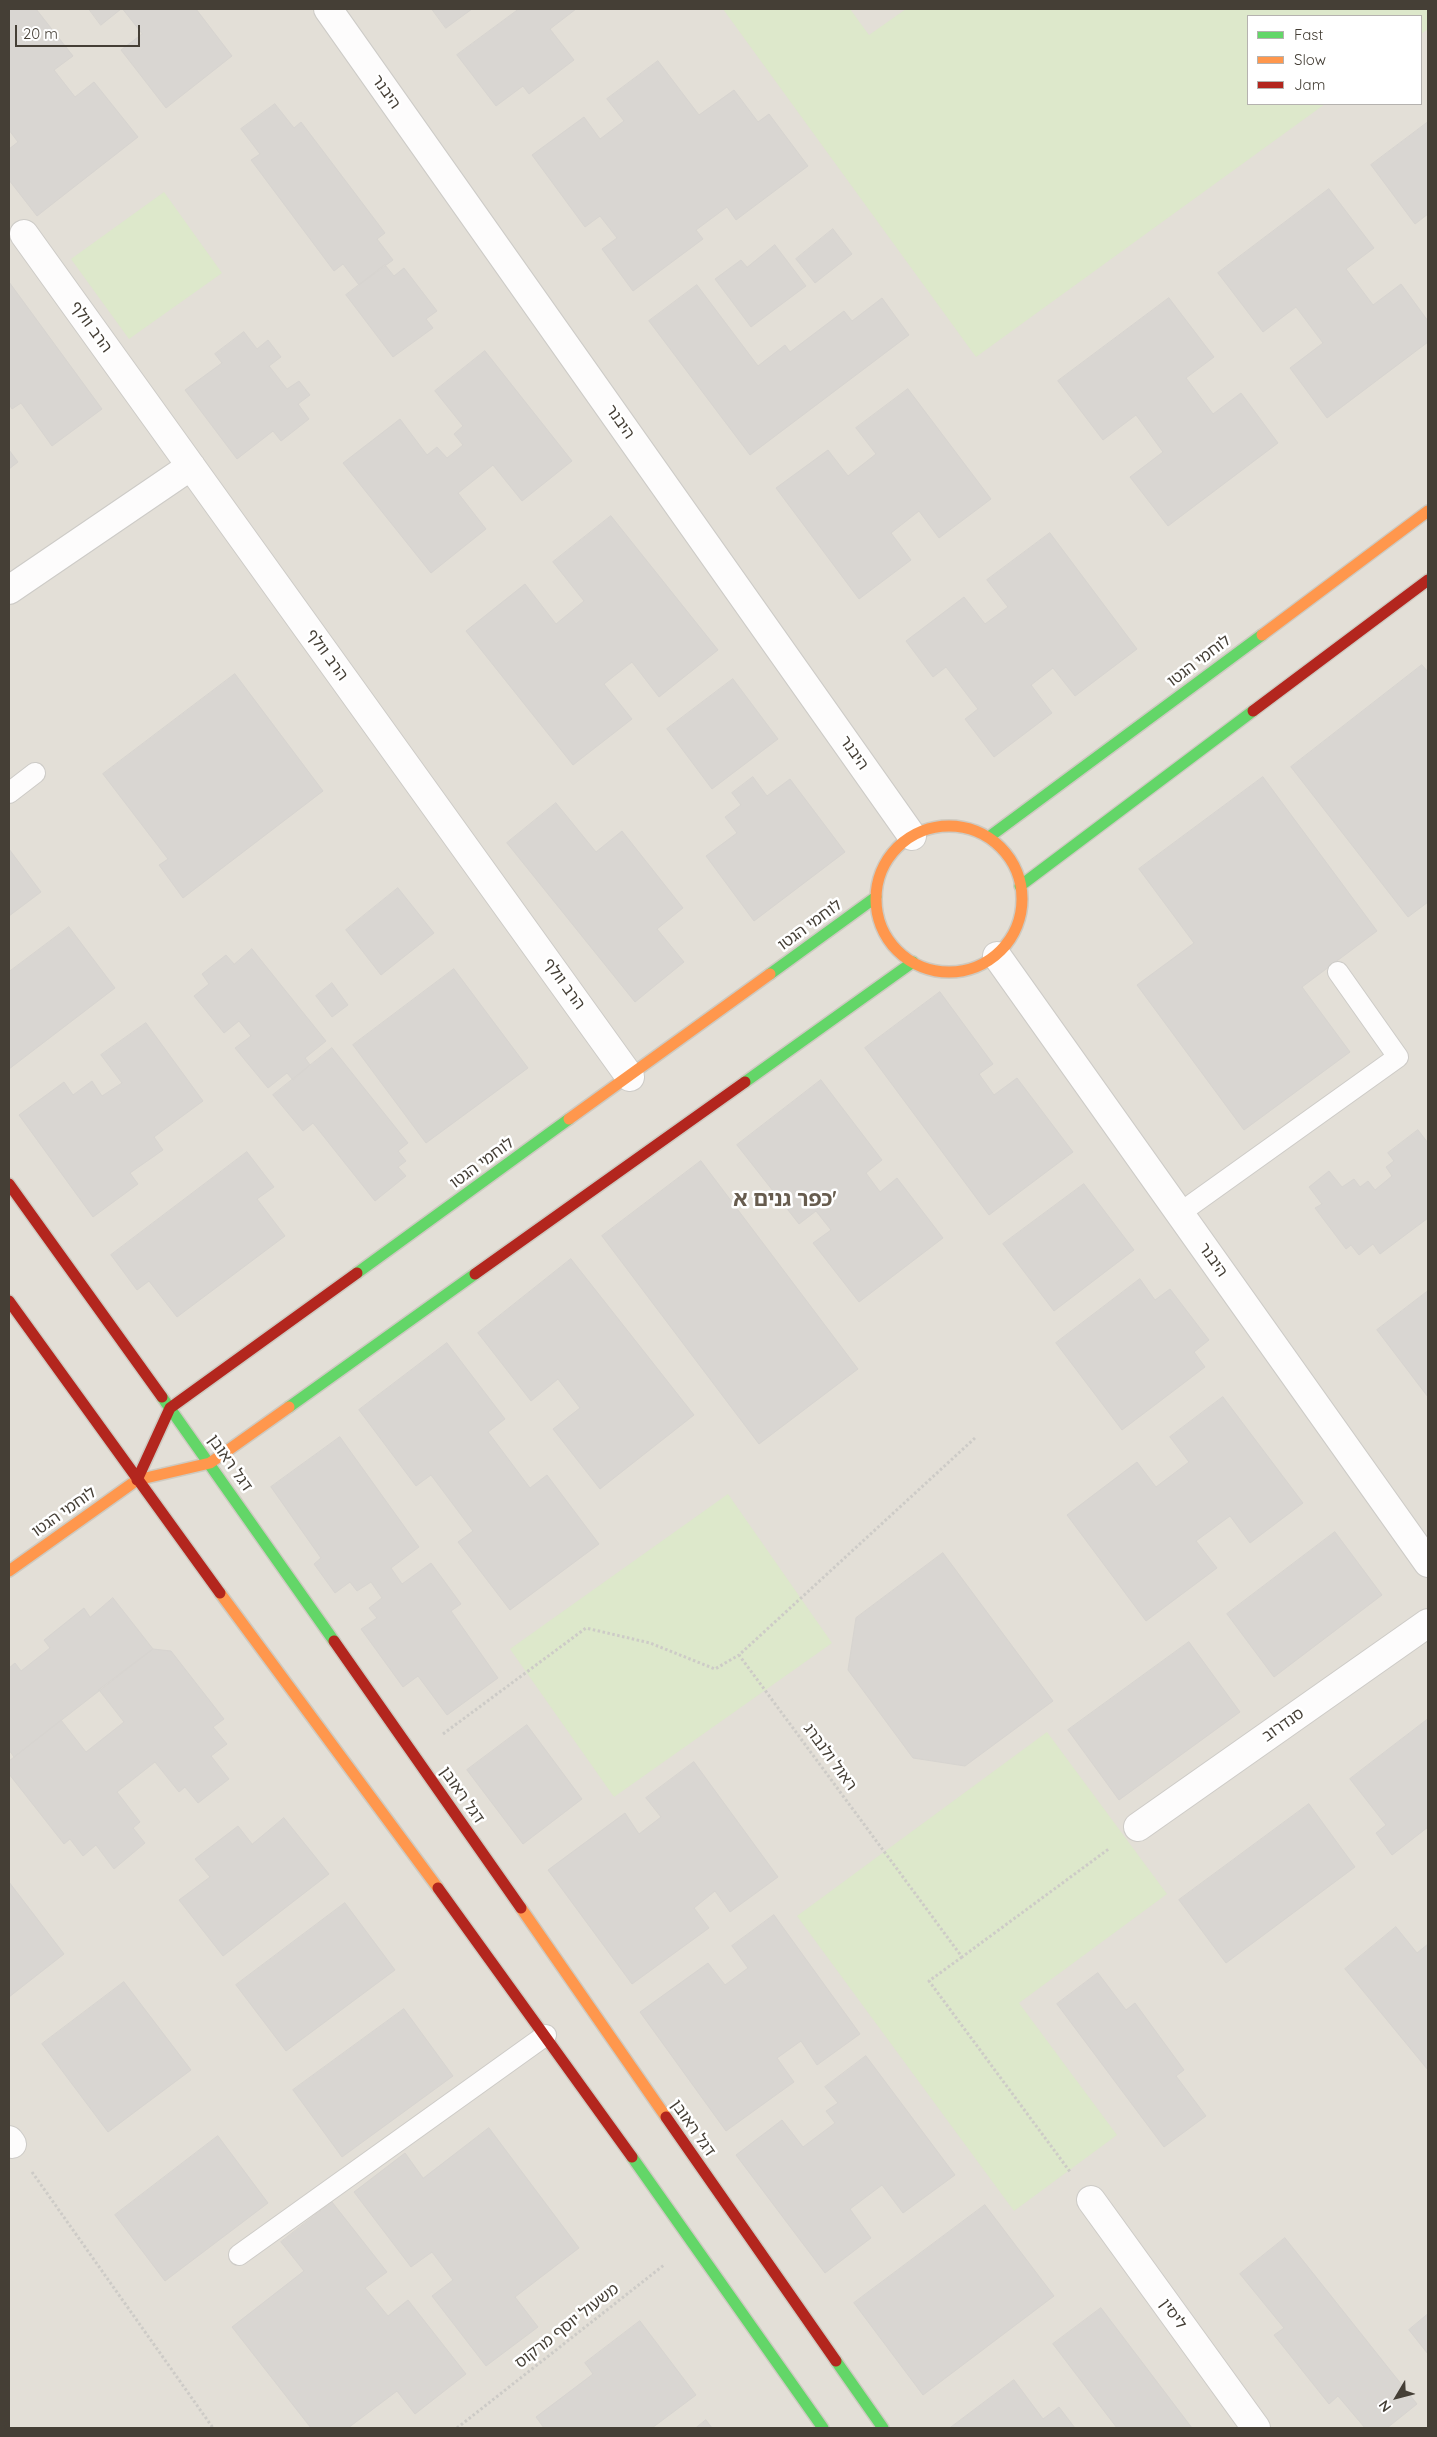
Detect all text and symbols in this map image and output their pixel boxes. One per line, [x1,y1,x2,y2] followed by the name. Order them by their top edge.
[18,15,142,47] scale bar
[1247,15,1422,105] legend
[23,24,58,43] text: 20 m
[1294,25,1323,44] text: Fast
[1294,50,1326,69] text: Slow
[367,71,405,113] street label: היבנר
[1294,75,1325,94] text: Jam
[66,298,116,356] street label: הרב וולף
[601,401,639,443] street label: היבנר
[302,626,352,684] street label: הרב וולף
[1164,631,1234,691] street label: לוחמי הגטו
[835,732,873,774] street label: היבנר
[774,895,846,955] street label: לוחמי הגטו
[539,955,589,1013] street label: הרב וולף
[446,1133,518,1193] street label: לוחמי הגטו
[733,1187,837,1213] district label: כפר גנים א'
[1194,1239,1232,1281] street label: היבנר
[204,1431,256,1495] street label: דגל ראובן
[28,1483,100,1541] street label: לוחמי הגטו
[1258,1704,1308,1746] street label: סנדרוב
[799,1720,861,1794] street label: ראול ולנברג
[436,1763,488,1827] street label: דגל ראובן
[667,2096,719,2160] street label: דגל ראובן
[511,2279,623,2373] street label: משעול יוסף מרקוס
[1155,2295,1191,2333] street label: ליסין
[1372,2372,1422,2422] north arrow
[1375,2397,1395,2416] text: N

